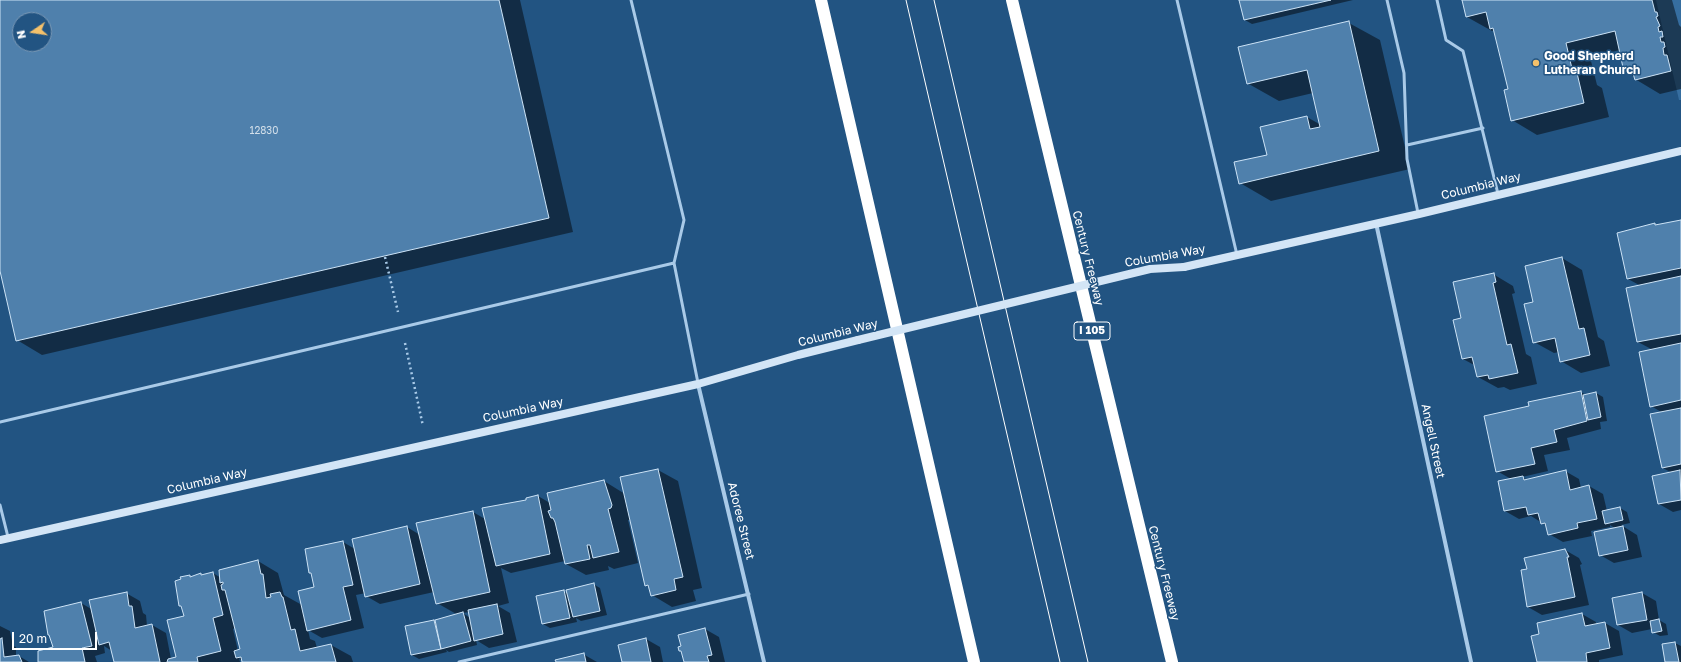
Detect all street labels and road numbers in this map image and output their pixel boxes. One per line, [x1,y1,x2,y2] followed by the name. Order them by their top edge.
[1440,169,1522,203] street label: Columbia Way
[1069,209,1107,307] street label: Century Freeway
[1123,242,1207,270] street label: Columbia Way
[797,316,879,350] street label: Columbia Way
[1074,322,1110,340] road number: I 105
[482,394,564,426] street label: Columbia Way
[1418,402,1448,480] street label: Angell Street
[166,465,248,497] street label: Columbia Way
[724,481,758,561] street label: Adoree Street
[1145,524,1183,622] street label: Century Freeway

